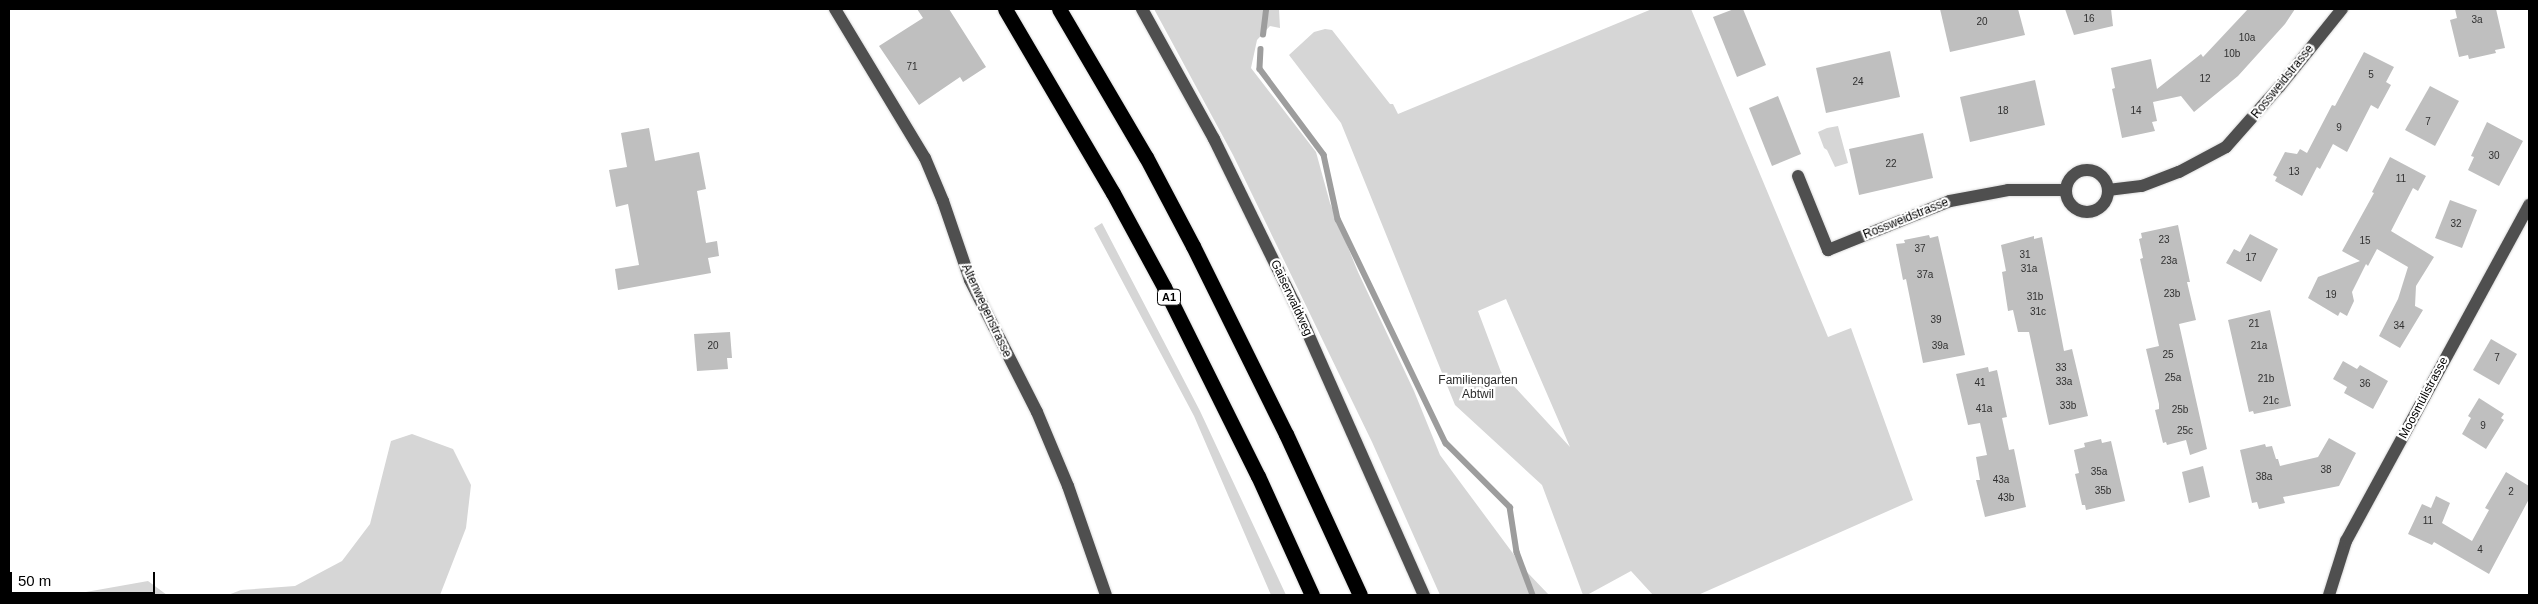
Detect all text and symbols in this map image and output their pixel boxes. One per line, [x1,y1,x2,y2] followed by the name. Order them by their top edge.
[2083,13,2095,25] house number: 16
[2471,14,2483,26] house number: 3a
[1976,16,1988,28] house number: 20
[2239,32,2255,44] house number: 10a
[2249,42,2317,122] street label: Rossweidstrasse
[2224,48,2240,60] house number: 10b
[906,61,918,73] house number: 71
[2368,69,2374,81] house number: 5
[2199,73,2211,85] house number: 12
[1852,76,1864,88] house number: 24
[1997,105,2009,117] house number: 18
[2130,105,2142,117] house number: 14
[2425,116,2431,128] house number: 7
[2336,122,2342,134] house number: 9
[2488,150,2500,162] house number: 30
[1885,158,1897,170] house number: 22
[2288,166,2300,178] house number: 13
[2396,173,2406,185] house number: 11
[1861,195,1951,243] street label: Rossweidstrasse
[2450,218,2462,230] house number: 32
[2158,234,2170,246] house number: 23
[2359,235,2371,247] house number: 15
[1914,243,1926,255] house number: 37
[2019,249,2031,261] house number: 31
[2245,252,2257,264] house number: 17
[2161,255,2177,267] house number: 23a
[1267,258,1315,338] street label: Gaiserwaldweg
[958,262,1014,360] street label: Altenwegenstrasse
[2021,263,2037,275] house number: 31a
[1917,269,1933,281] house number: 37a
[1156,288,1182,306] road number: A1
[2164,288,2180,300] house number: 23b
[2325,289,2337,301] house number: 19
[2027,291,2043,303] house number: 31b
[2030,306,2046,318] house number: 31c
[1930,314,1942,326] house number: 39
[2248,318,2260,330] house number: 21
[2393,320,2405,332] house number: 34
[707,340,719,352] house number: 20
[1932,340,1948,352] house number: 39a
[2251,340,2267,352] house number: 21a
[2162,349,2174,361] house number: 25
[2494,352,2500,364] house number: 7
[2397,355,2451,441] street label: Moosmülistrasse
[2055,362,2067,374] house number: 33
[2165,372,2181,384] house number: 25a
[2258,373,2274,385] house number: 21b
[1438,374,1518,402] park label: Familiengarten Abtwil
[2056,376,2072,388] house number: 33a
[1974,377,1986,389] house number: 41
[2359,378,2371,390] house number: 36
[2263,395,2279,407] house number: 21c
[2060,400,2076,412] house number: 33b
[1976,403,1992,415] house number: 41a
[2172,404,2188,416] house number: 25b
[2480,420,2486,432] house number: 9
[2177,425,2193,437] house number: 25c
[2320,464,2332,476] house number: 38
[2091,466,2107,478] house number: 35a
[2256,471,2272,483] house number: 38a
[1993,474,2009,486] house number: 43a
[2095,485,2111,497] house number: 35b
[2508,486,2514,498] house number: 2
[1998,492,2014,504] house number: 43b
[2423,515,2433,527] house number: 11
[2477,544,2483,556] house number: 4
[12,562,158,594] scale bar
[18,572,51,589] text: 50 m

